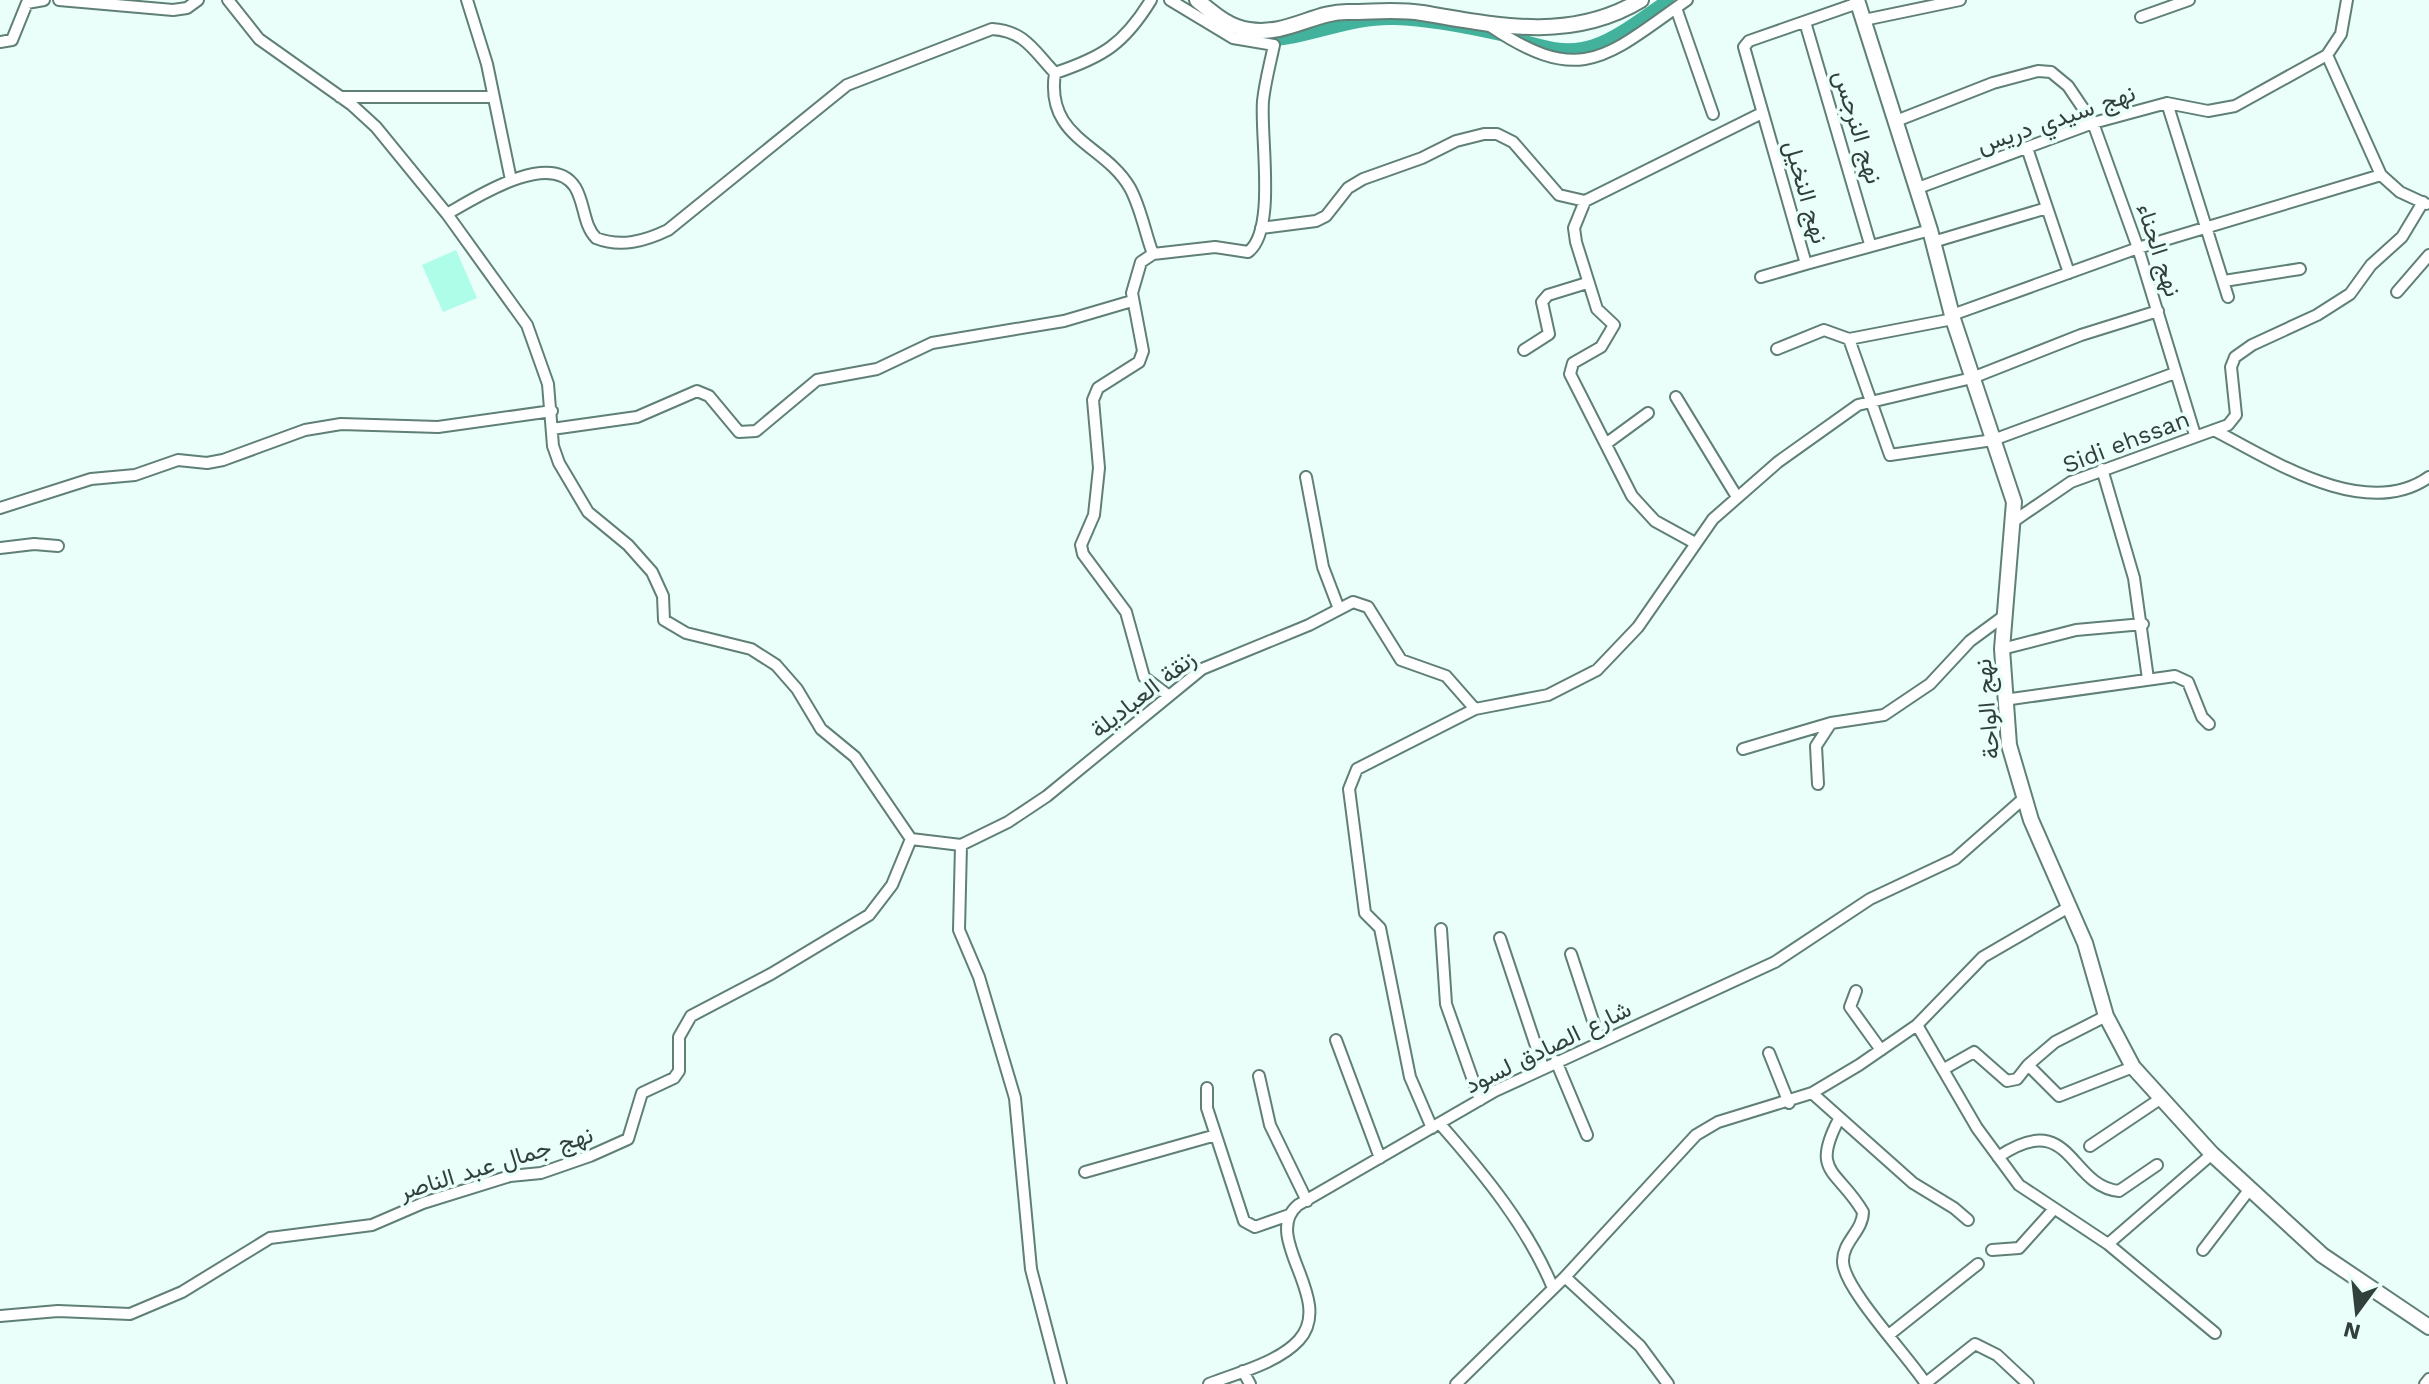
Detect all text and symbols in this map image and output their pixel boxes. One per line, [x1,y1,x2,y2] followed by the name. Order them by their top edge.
[1825,67,1889,188] street label: نهج النرجس
[1973,79,2141,164] street label: نهج سيدي دريس
[1775,137,1834,248] street label: نهج النخيل
[2128,200,2187,301] street label: نهج الحناء
[2059,405,2193,479] street label: Sidi ehssan
[1085,644,1202,745] street label: زنقة العباديلة
[1969,657,2008,760] street label: نهج الواحة
[1460,995,1637,1101] street label: شارع الصادق لسود
[395,1120,597,1209] street label: نهج جمال عبد الناصر
[2317,1272,2397,1352] north arrow
[2341,1317,2363,1345] text: N

